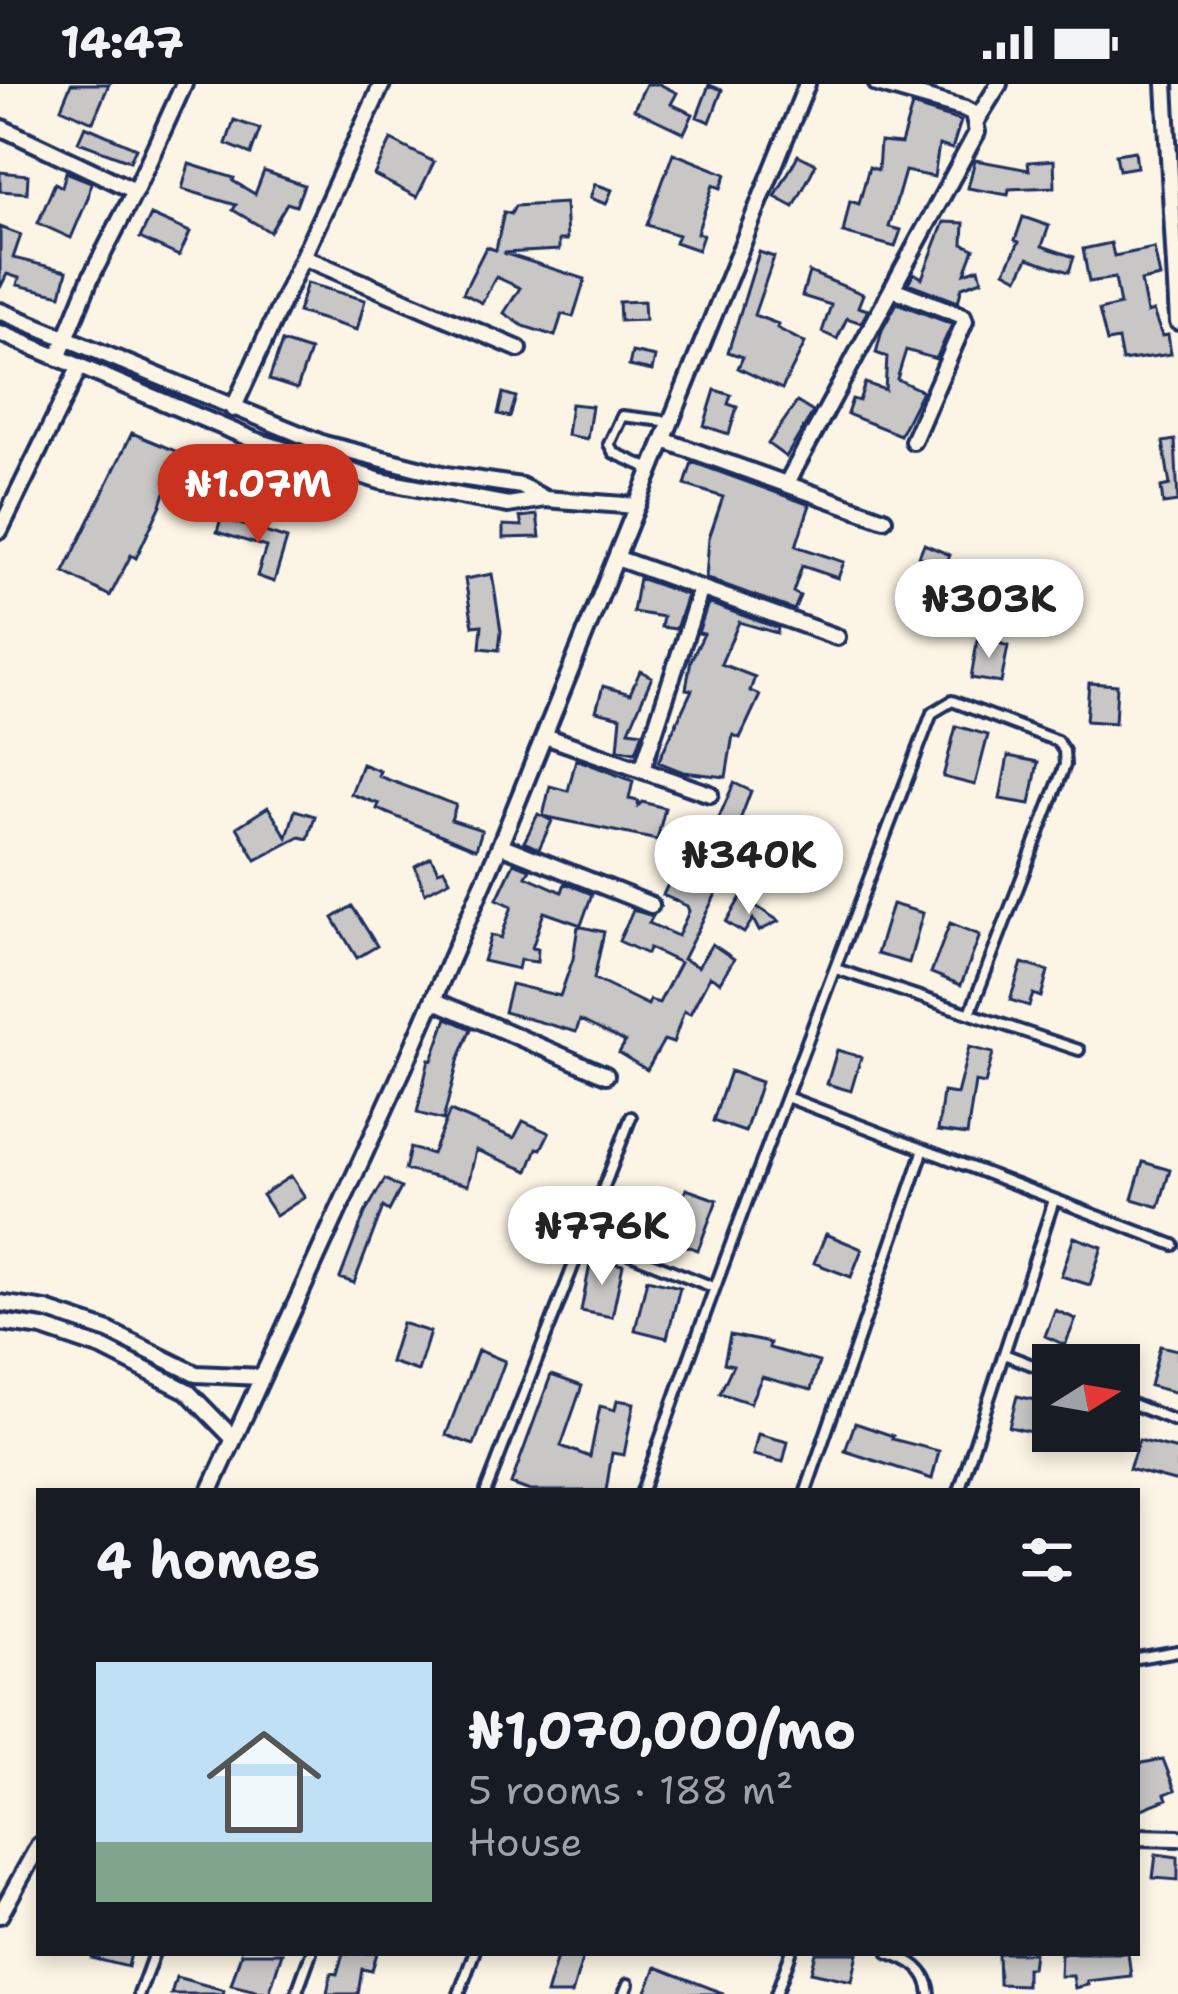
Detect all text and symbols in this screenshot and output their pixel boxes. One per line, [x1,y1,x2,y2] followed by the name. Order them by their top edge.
[60,12,184,72] text: 14:47
[160,444,356,546] pin: ₦1.07M
[184,457,332,509] text: ₦1.07M
[905,559,1073,661] pin: ₦303K
[922,572,1056,624] text: ₦303K
[665,815,833,917] pin: ₦340K
[681,828,817,880] text: ₦340K
[518,1186,686,1288] pin: ₦776K
[535,1199,669,1251] text: ₦776K
[1032,1344,1140,1452] north arrow
[1032,1344,1140,1452] map controls
[96,1526,320,1594] text: 4 homes
[1014,1527,1080,1593] icon: filters
[468,1696,856,1764] text: ₦1,070,000/mo
[192,1710,336,1854] icon: home
[468,1764,793,1816] text: 5 rooms · 188 m²
[468,1816,583,1868] text: House

